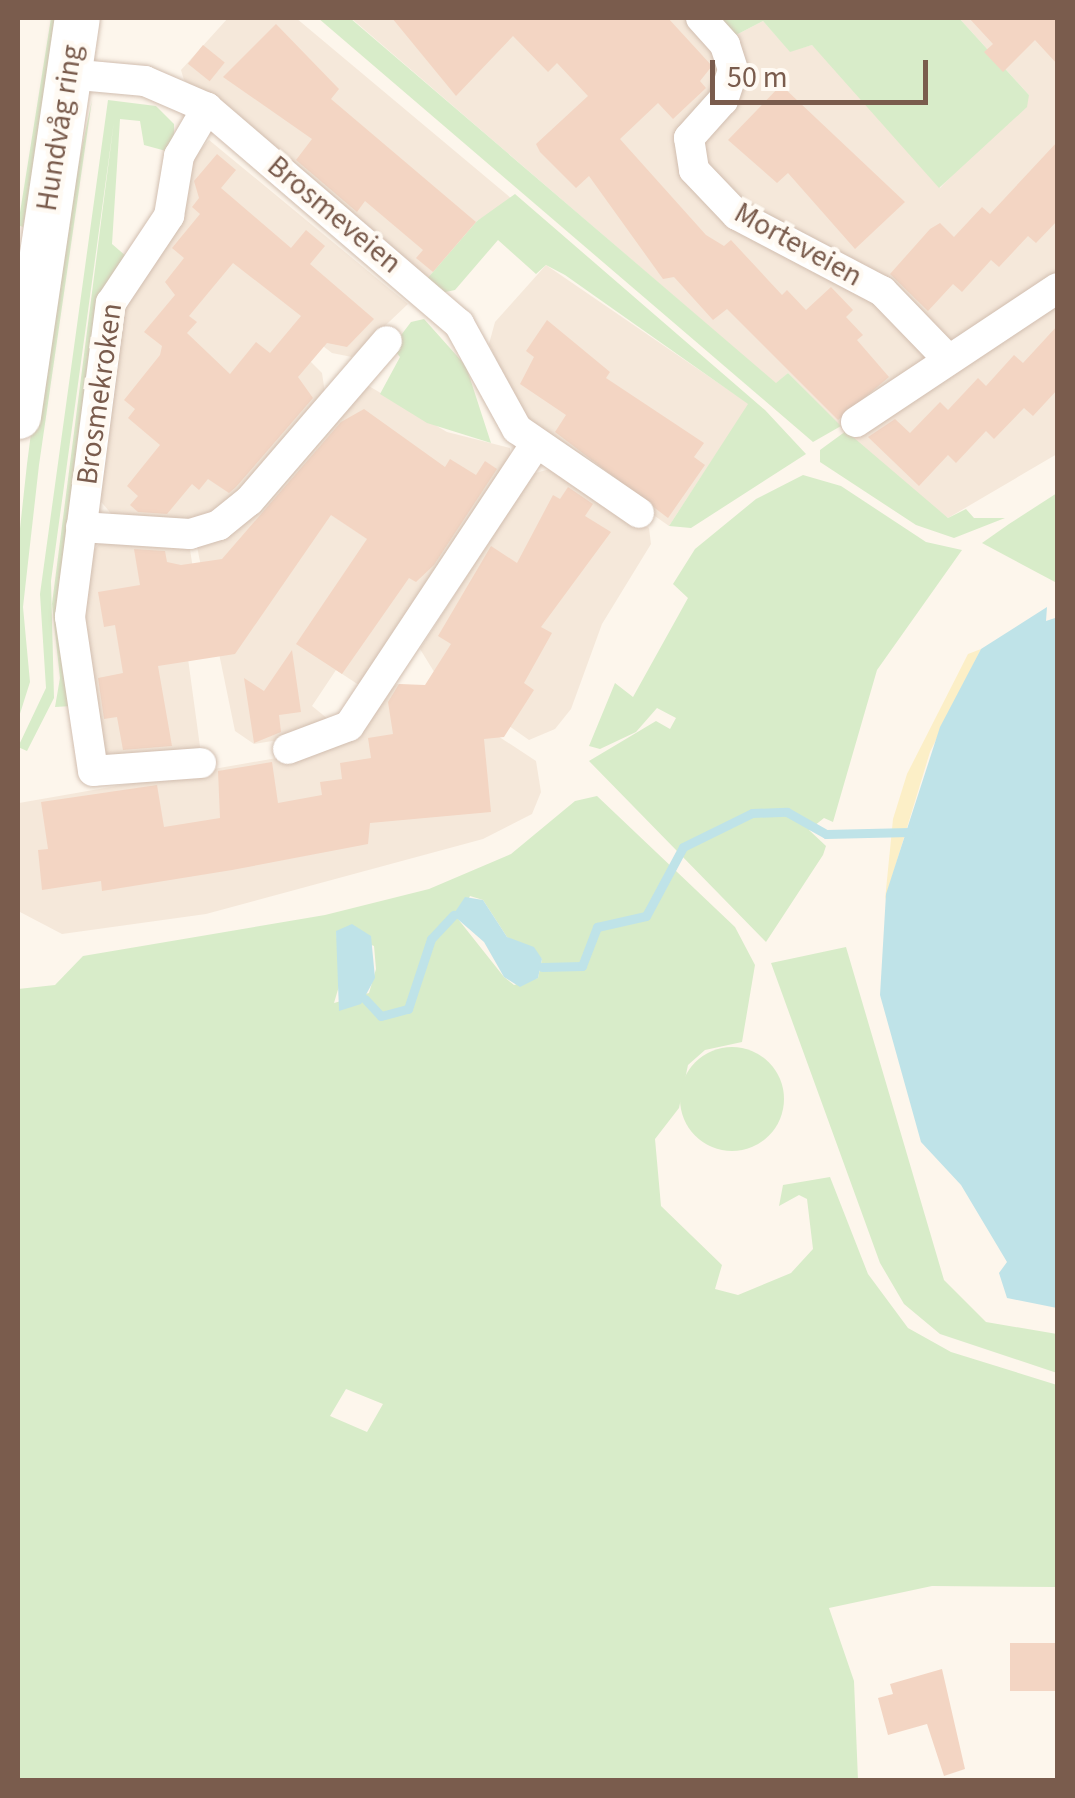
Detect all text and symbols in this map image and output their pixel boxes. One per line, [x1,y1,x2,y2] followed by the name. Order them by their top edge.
[715,40,932,102] scale bar
[29,42,91,214] street label: Hundvåg ring
[727,56,788,99] text: 50 m
[260,149,408,281] street label: Brosmeveien
[728,195,868,295] street label: Morteveien
[69,301,131,487] street label: Brosmekroken

